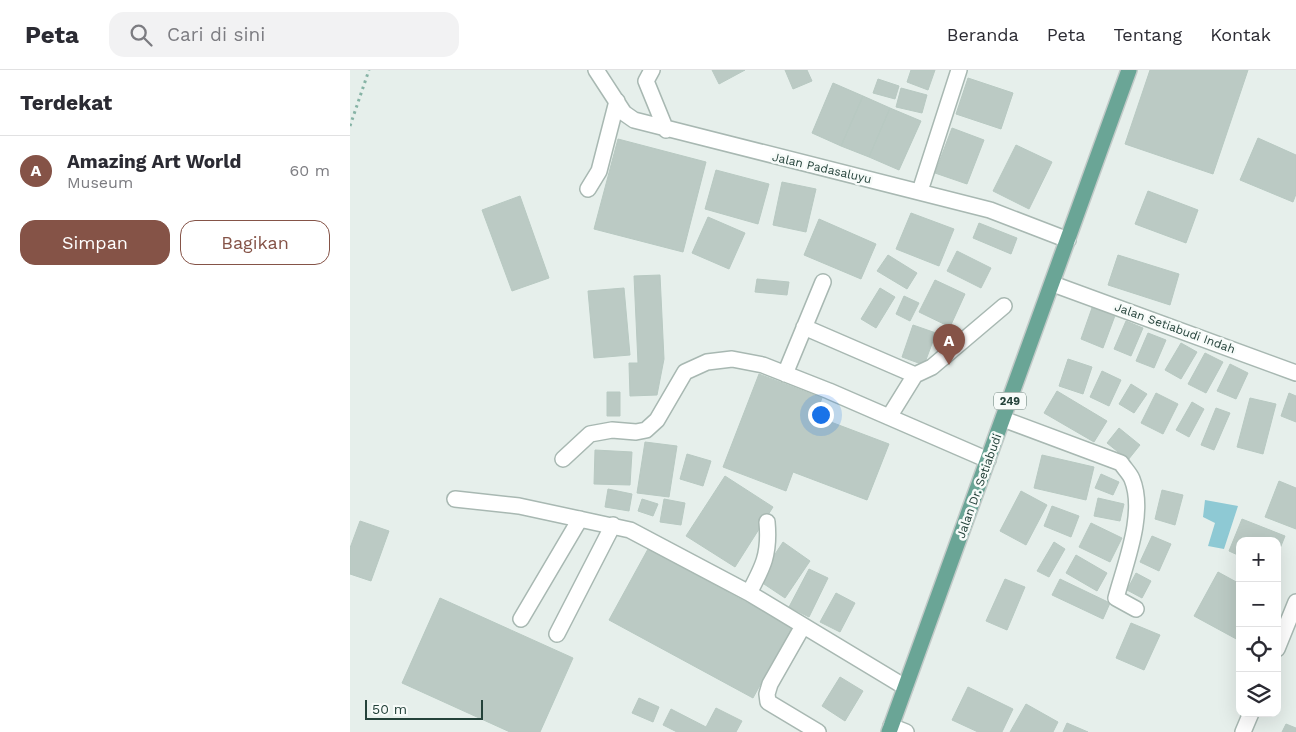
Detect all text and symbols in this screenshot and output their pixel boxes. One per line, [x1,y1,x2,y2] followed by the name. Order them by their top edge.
[109,12,459,57] search box
[25,21,79,49] text: Peta
[127,21,155,49] icon: search
[167,23,265,46] text: Cari di sini
[947,24,1019,45] text: Beranda
[1047,24,1085,45] text: Peta
[1113,24,1182,45] text: Tentang
[1210,24,1271,45] text: Kontak
[20,90,112,115] text: Terdekat
[67,150,241,173] text: Amazing Art World
[771,150,873,186] street label: Jalan Padasaluyu
[31,161,41,180] text: A
[290,161,330,180] text: 60 m
[67,173,133,192] text: Museum
[20,220,170,265] button: Simpan
[180,220,330,265] button: Bagikan
[1113,300,1237,356] street label: Jalan Setiabudi Indah
[933,324,965,365] pin: A
[994,392,1026,410] road number: 249
[808,402,834,428] your location
[954,432,1004,540] street label: Jalan Dr. Setiabudi
[1236,537,1281,717] map controls
[1236,537,1281,582] button: +
[1236,582,1281,627] button: −
[1236,627,1281,672] button: locate
[1236,672,1281,717] button: layers
[365,697,482,720] scale bar
[372,701,407,717] text: 50 m

